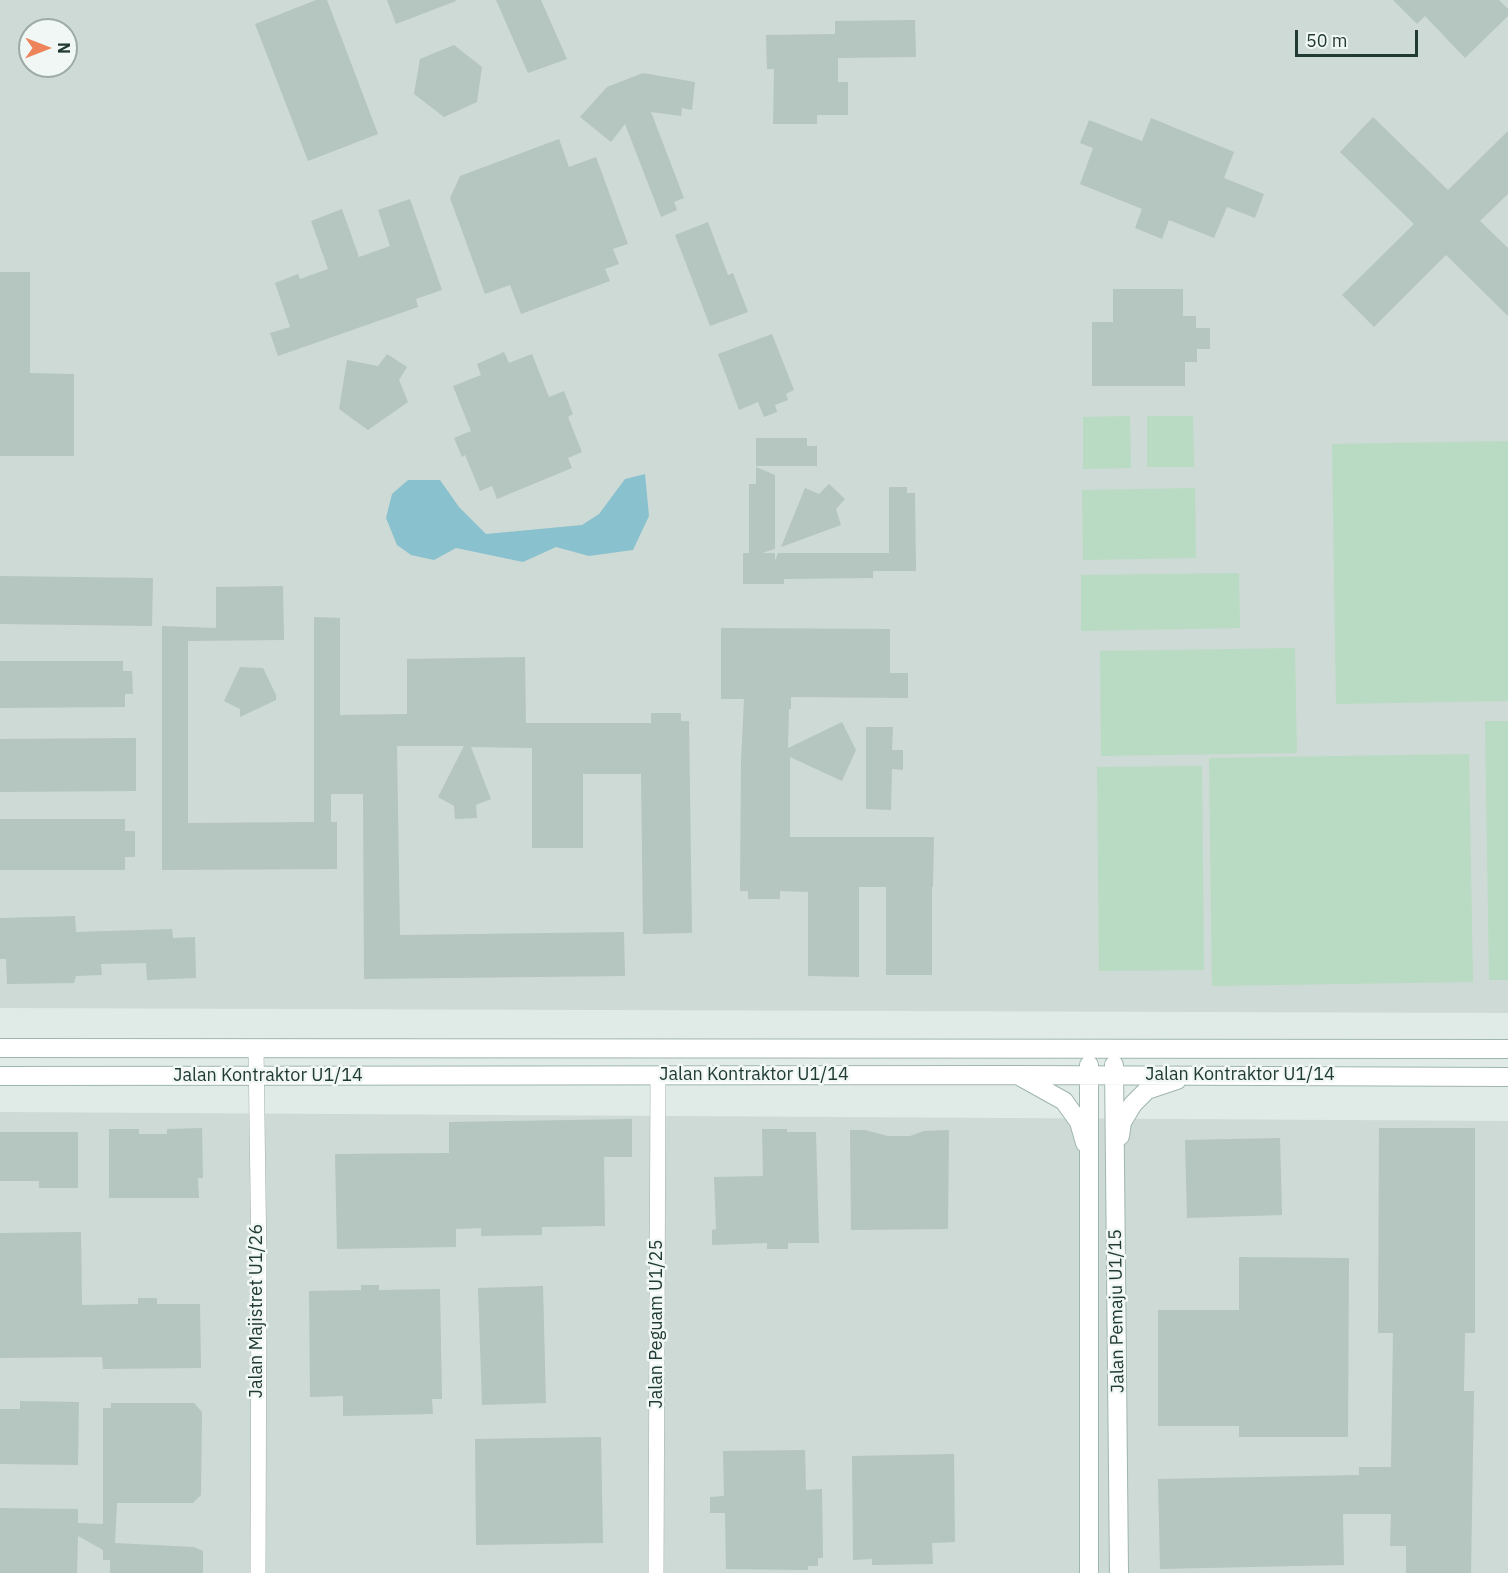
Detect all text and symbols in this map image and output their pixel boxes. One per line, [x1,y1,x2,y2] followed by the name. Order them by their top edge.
[18,18,78,78] north arrow
[1298,18,1421,56] scale bar
[1306,29,1348,52] text: 50 m
[54,42,74,54] text: N
[659,1064,849,1086] street label: Jalan Kontraktor U1/14
[1145,1064,1335,1086] street label: Jalan Kontraktor U1/14
[173,1065,363,1087] street label: Jalan Kontraktor U1/14
[246,1224,268,1398] street label: Jalan Majistret U1/26
[1105,1229,1129,1393] street label: Jalan Pemaju U1/15
[646,1240,668,1408] street label: Jalan Peguam U1/25

